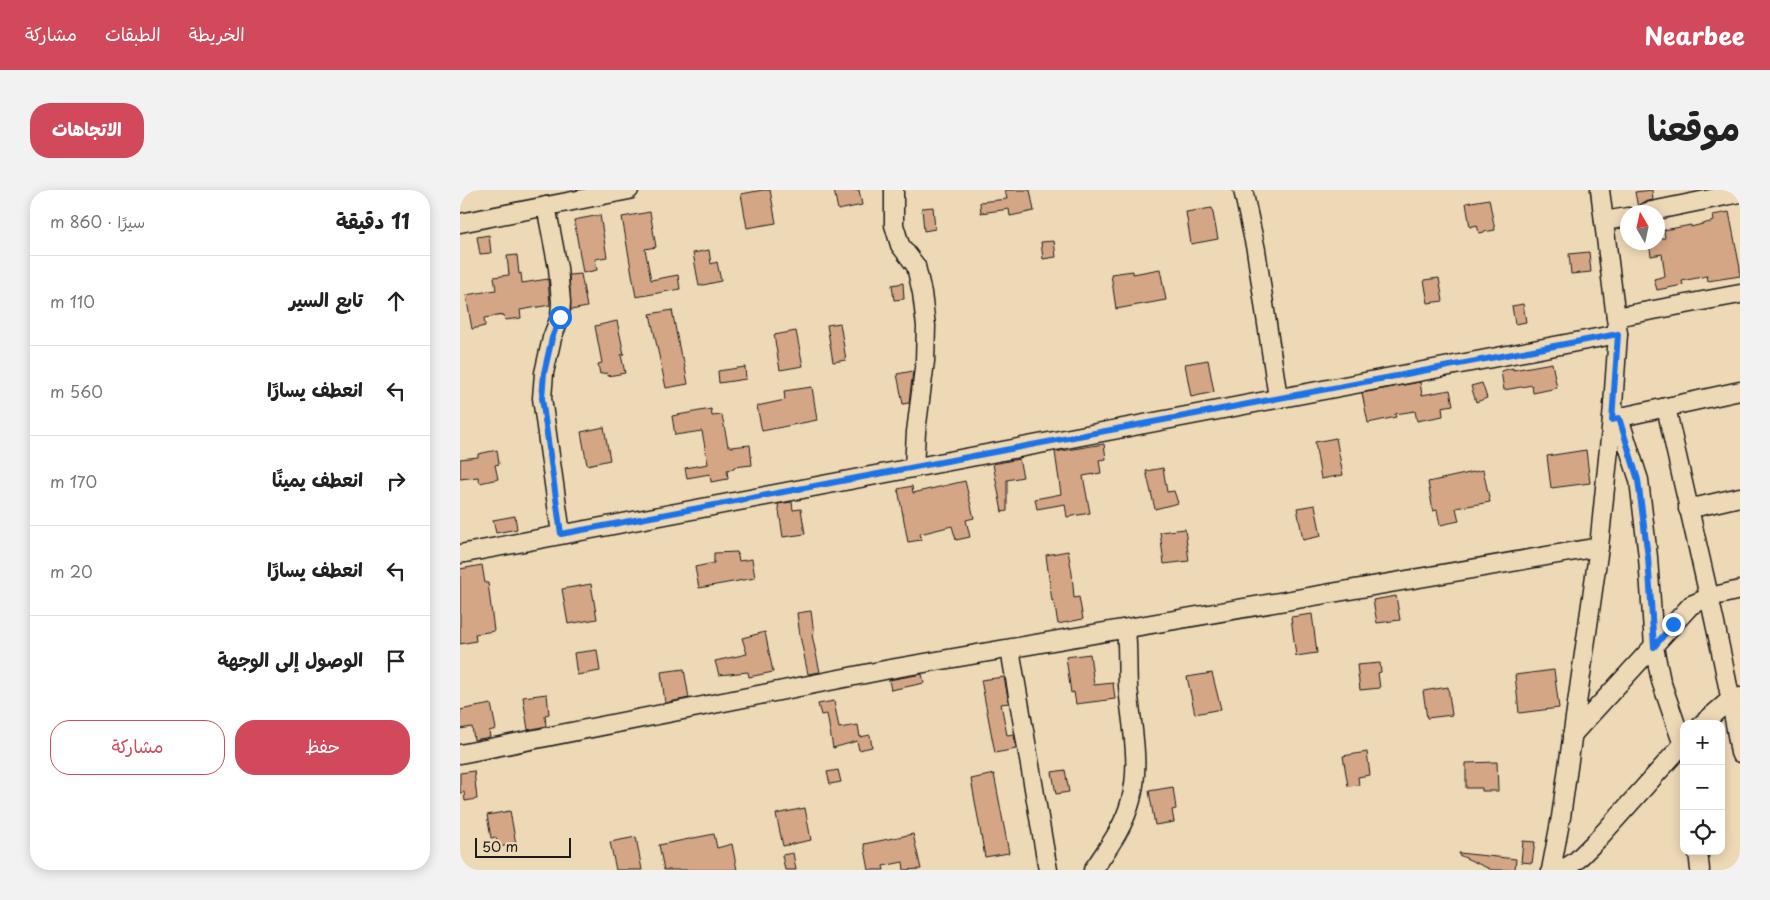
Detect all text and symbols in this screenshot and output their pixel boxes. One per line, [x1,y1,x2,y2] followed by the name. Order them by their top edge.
[1644,17,1745,53] text: Nearbee
[25,20,77,47] text: مشاركة
[105,20,161,47] text: الطبقات
[189,20,245,47] text: الخريطة
[1647,100,1740,153] text: موقعنا
[30,103,144,158] button: الاتجاهات
[336,204,410,236] text: 11 دقيقة
[1620,205,1665,250] north arrow
[50,209,145,233] text: سيرًا · 860 m
[289,285,363,313] text: تابع السير
[382,287,410,315] icon: ahead
[50,289,95,313] text: 110 m
[549,306,572,329] route start
[267,375,363,403] text: انعطف يسارًا
[382,377,410,405] icon: left
[50,379,103,403] text: 560 m
[272,465,363,493] text: انعطف يمينًا
[382,467,410,495] icon: right
[50,469,97,493] text: 170 m
[267,555,363,583] text: انعطف يسارًا
[382,557,410,585] icon: left
[50,559,93,583] text: 20 m
[1662,613,1685,636] route end
[217,645,363,673] text: الوصول إلى الوجهة
[382,647,410,675] icon: arrive
[50,720,225,775] button: مشاركة
[235,720,410,775] button: حفظ
[1680,720,1725,855] map controls
[1680,720,1725,765] button: +
[1680,765,1725,810] button: −
[1680,810,1725,855] button: locate
[475,835,571,858] scale bar
[482,836,518,857] text: 50 m

